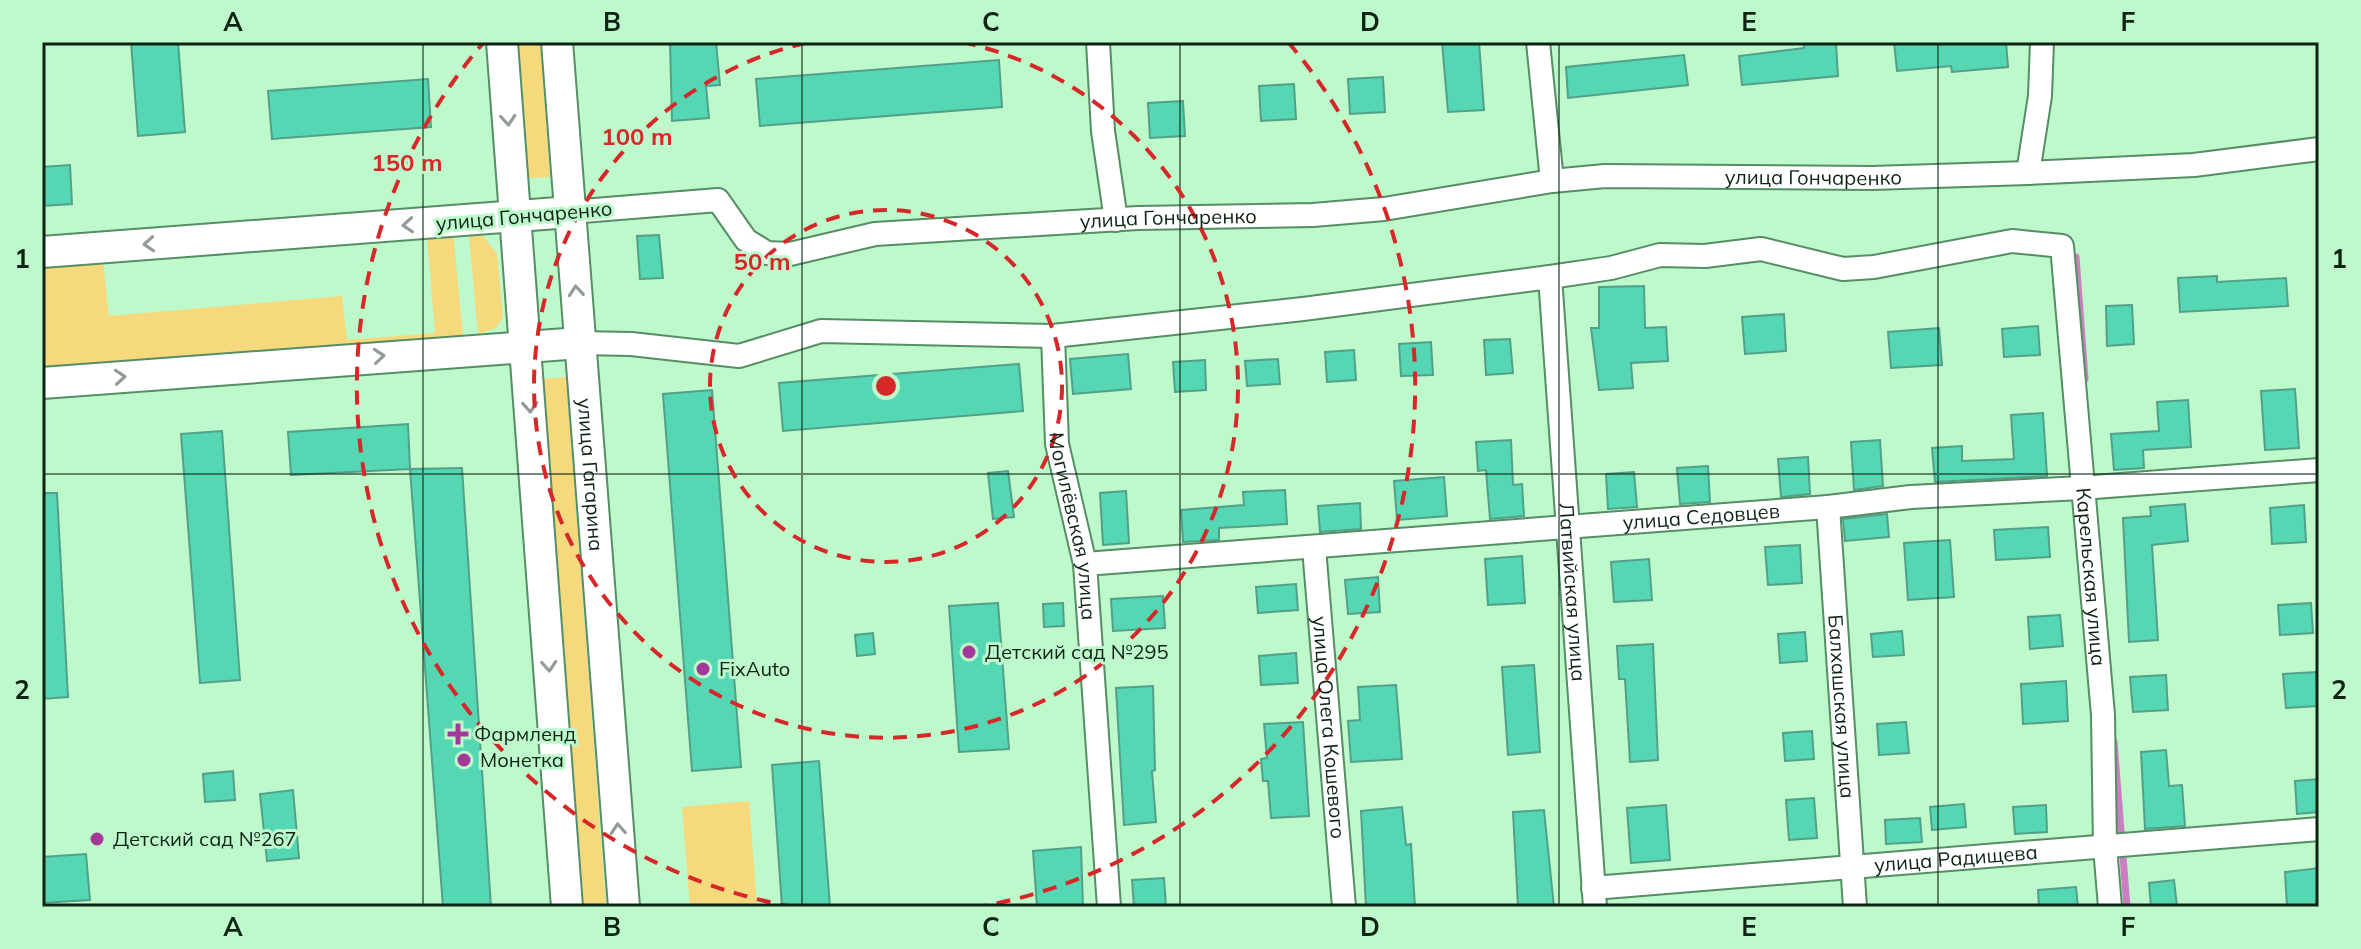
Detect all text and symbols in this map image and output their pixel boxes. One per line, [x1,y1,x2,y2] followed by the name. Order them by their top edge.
[223,5,243,38] text: A
[603,5,621,38] text: B
[982,5,1000,38] text: C
[1360,5,1380,38] text: D
[1741,5,1757,38] text: E
[2121,5,2136,38] text: F
[499,114,516,127] one-way arrow
[601,121,673,151] text: 100 m
[371,147,443,177] text: 150 m
[1725,164,1902,190] street label: улица Гончаренко
[435,195,613,236] street label: улица Гончаренко
[1079,203,1257,234] street label: улица Гончаренко
[401,216,414,233] one-way arrow
[142,235,155,252] one-way arrow
[14,242,30,275] text: 1
[2331,242,2347,275] text: 1
[734,246,790,276] text: 50 m
[568,284,585,297] one-way arrow
[373,348,386,365] one-way arrow
[114,369,127,386] one-way arrow
[872,372,900,400] centre of rings
[573,397,609,552] street label: улица Гагарина
[521,401,538,414] one-way arrow
[1045,432,1102,621] street label: Могилёвская улица
[2071,487,2112,667] street label: Карельская улица
[1622,498,1781,535] street label: улица Седовцев
[1554,502,1592,682] street label: Латвийская улица
[1823,614,1861,799] street label: Балхашская улица
[1308,615,1351,840] street label: улица Олега Кошевого
[985,639,1168,664] place label: Детский сад №295
[960,643,978,661] marker: Детский сад №295
[719,656,790,681] place label: FixAuto
[540,660,557,673] one-way arrow
[694,660,712,678] marker: FixAuto
[14,673,30,706] text: 2
[2331,673,2347,706] text: 2
[474,721,576,746] place label: Фармленд
[449,725,467,743] marker: Фармленд
[480,747,564,772] place label: Монетка
[455,751,473,769] marker: Монетка
[610,822,627,835] one-way arrow
[113,826,296,851] place label: Детский сад №267
[88,830,106,848] marker: Детский сад №267
[1873,839,2038,877] street label: улица Радищева
[223,910,243,943] text: A
[603,910,621,943] text: B
[982,910,1000,943] text: C
[1360,910,1380,943] text: D
[1741,910,1757,943] text: E
[2121,910,2136,943] text: F

